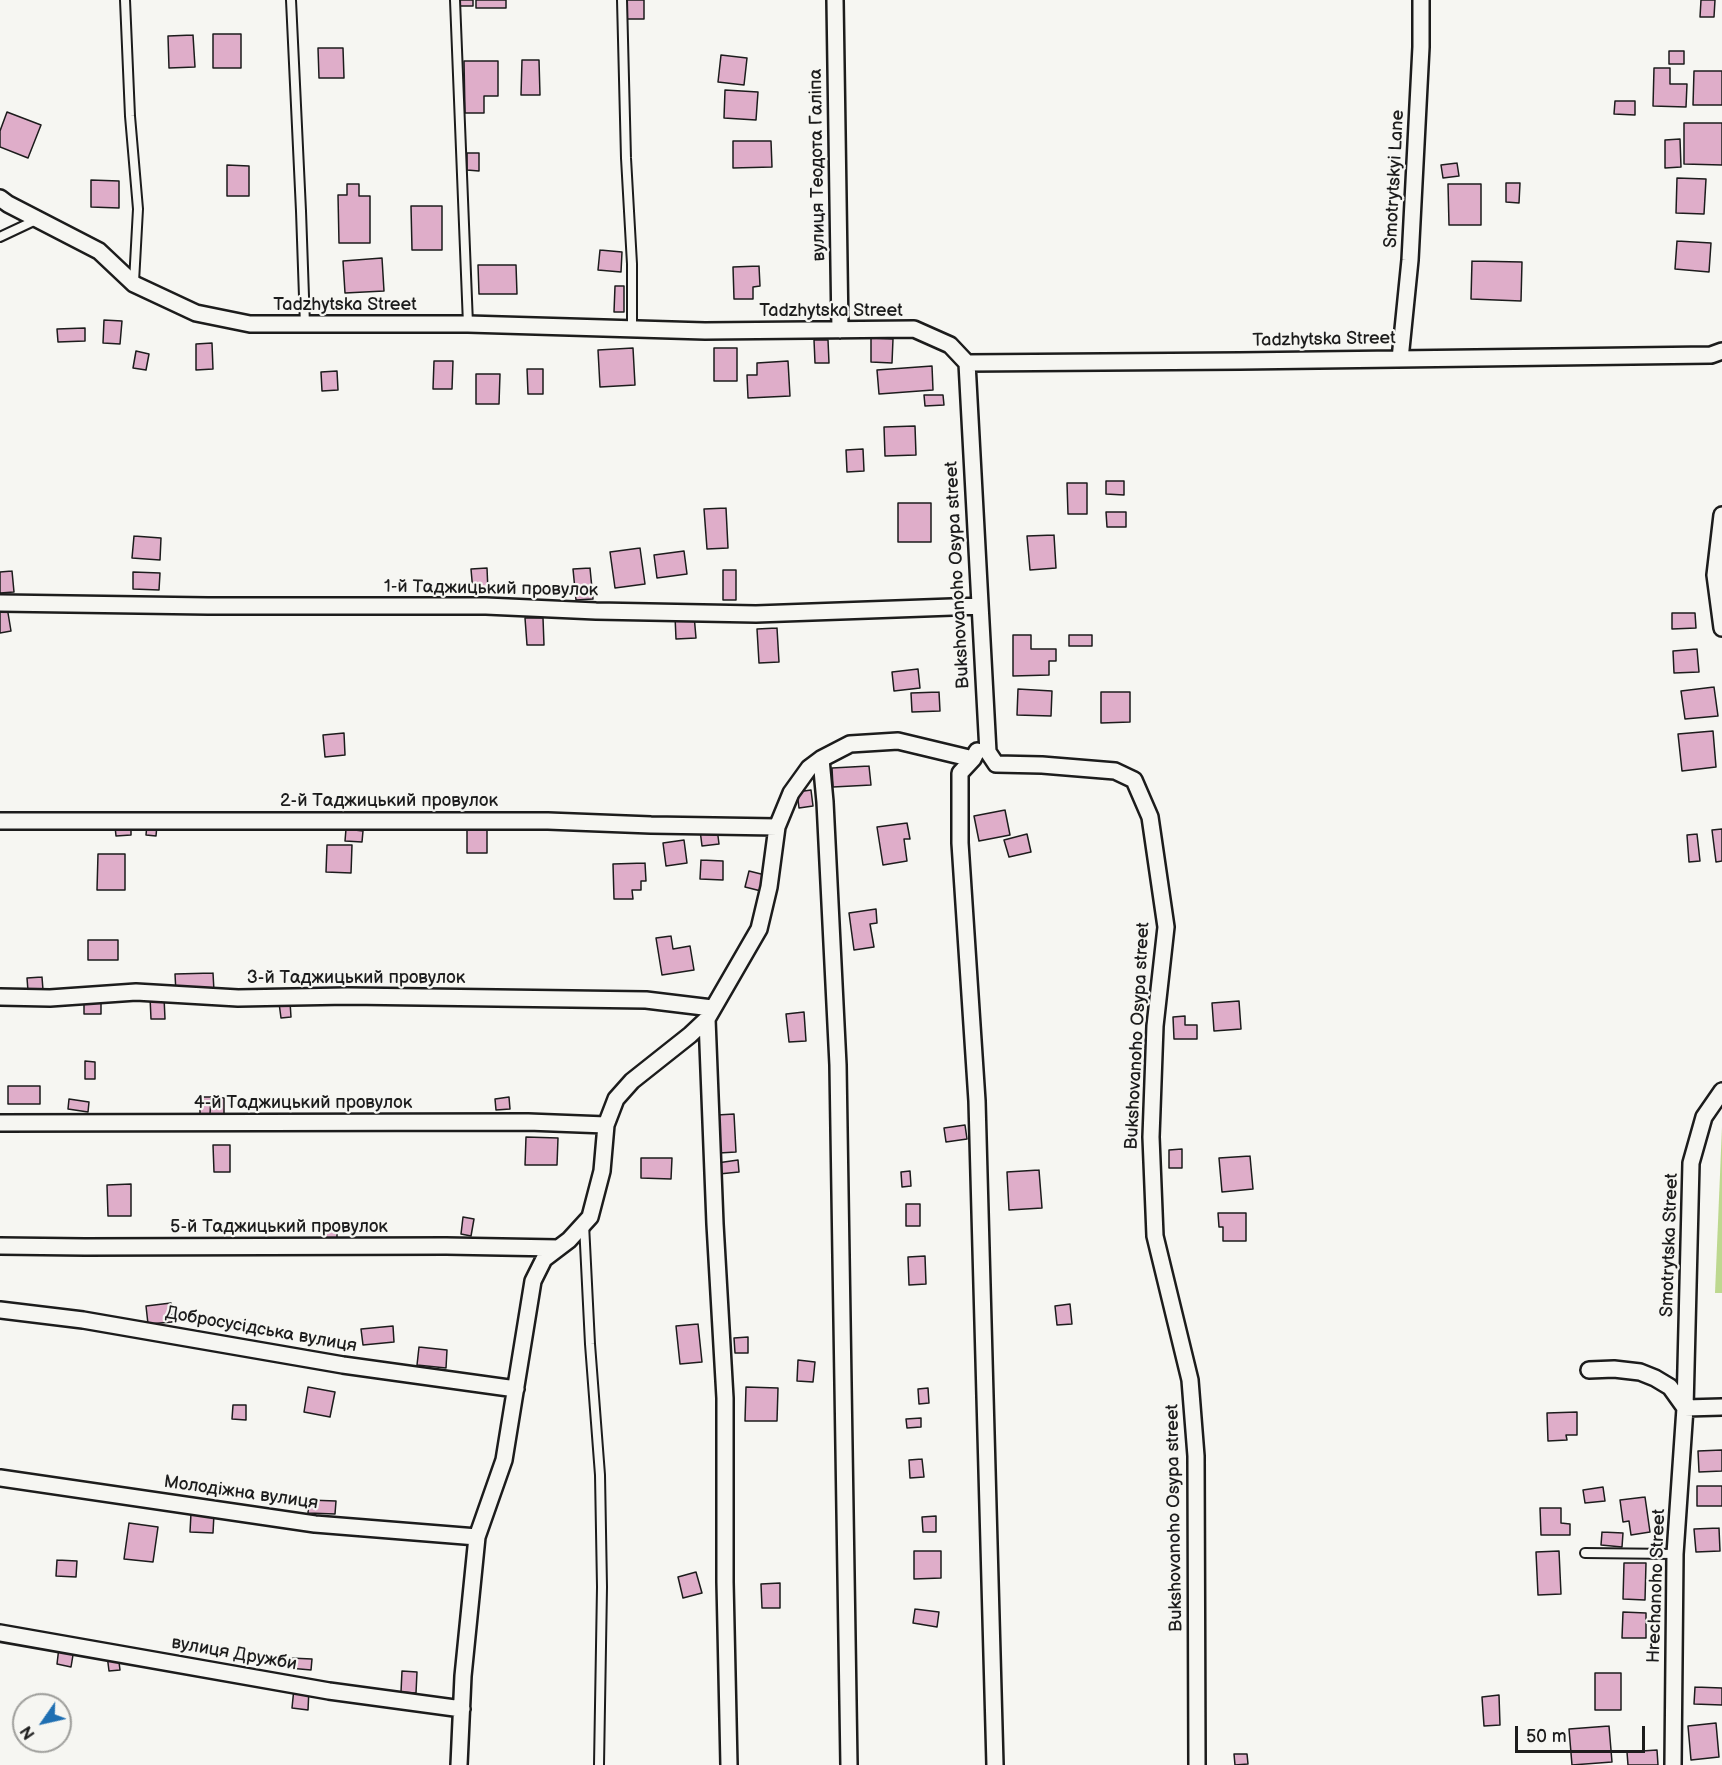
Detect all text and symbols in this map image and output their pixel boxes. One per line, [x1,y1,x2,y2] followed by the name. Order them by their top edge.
[806,69,830,261] street label: вулиця Теодота Галіпа
[1381,109,1409,249] street label: Smotrytskyi Lane
[273,294,417,316] street label: Tadzhytska Street
[759,300,903,322] street label: Tadzhytska Street
[1252,328,1396,352] street label: Tadzhytska Street
[941,461,975,689] street label: Bukshovanoho Osypa street
[384,576,598,602] street label: 1-й Таджицький провулок
[280,790,498,812] street label: 2-й Таджицький провулок
[1121,922,1155,1150] street label: Bukshovanoho Osypa street
[247,967,465,989] street label: 3-й Таджицький провулок
[194,1092,412,1114] street label: 4-й Таджицький провулок
[1657,1173,1683,1317] street label: Smotrytska Street
[170,1216,388,1238] street label: 5-й Таджицький провулок
[164,1303,358,1357] street label: Добросусідська вулиця
[1162,1404,1188,1632] street label: Bukshovanoho Osypa street
[162,1471,320,1515] street label: Молодіжна вулиця
[1644,1508,1670,1664] street label: Hrechanoho Street
[170,1632,298,1676] street label: вулиця Дружби
[12,1693,72,1753] north arrow
[1518,1714,1648,1752] scale bar
[17,1722,40,1743] text: N
[1526,1726,1567,1747] text: 50 m

